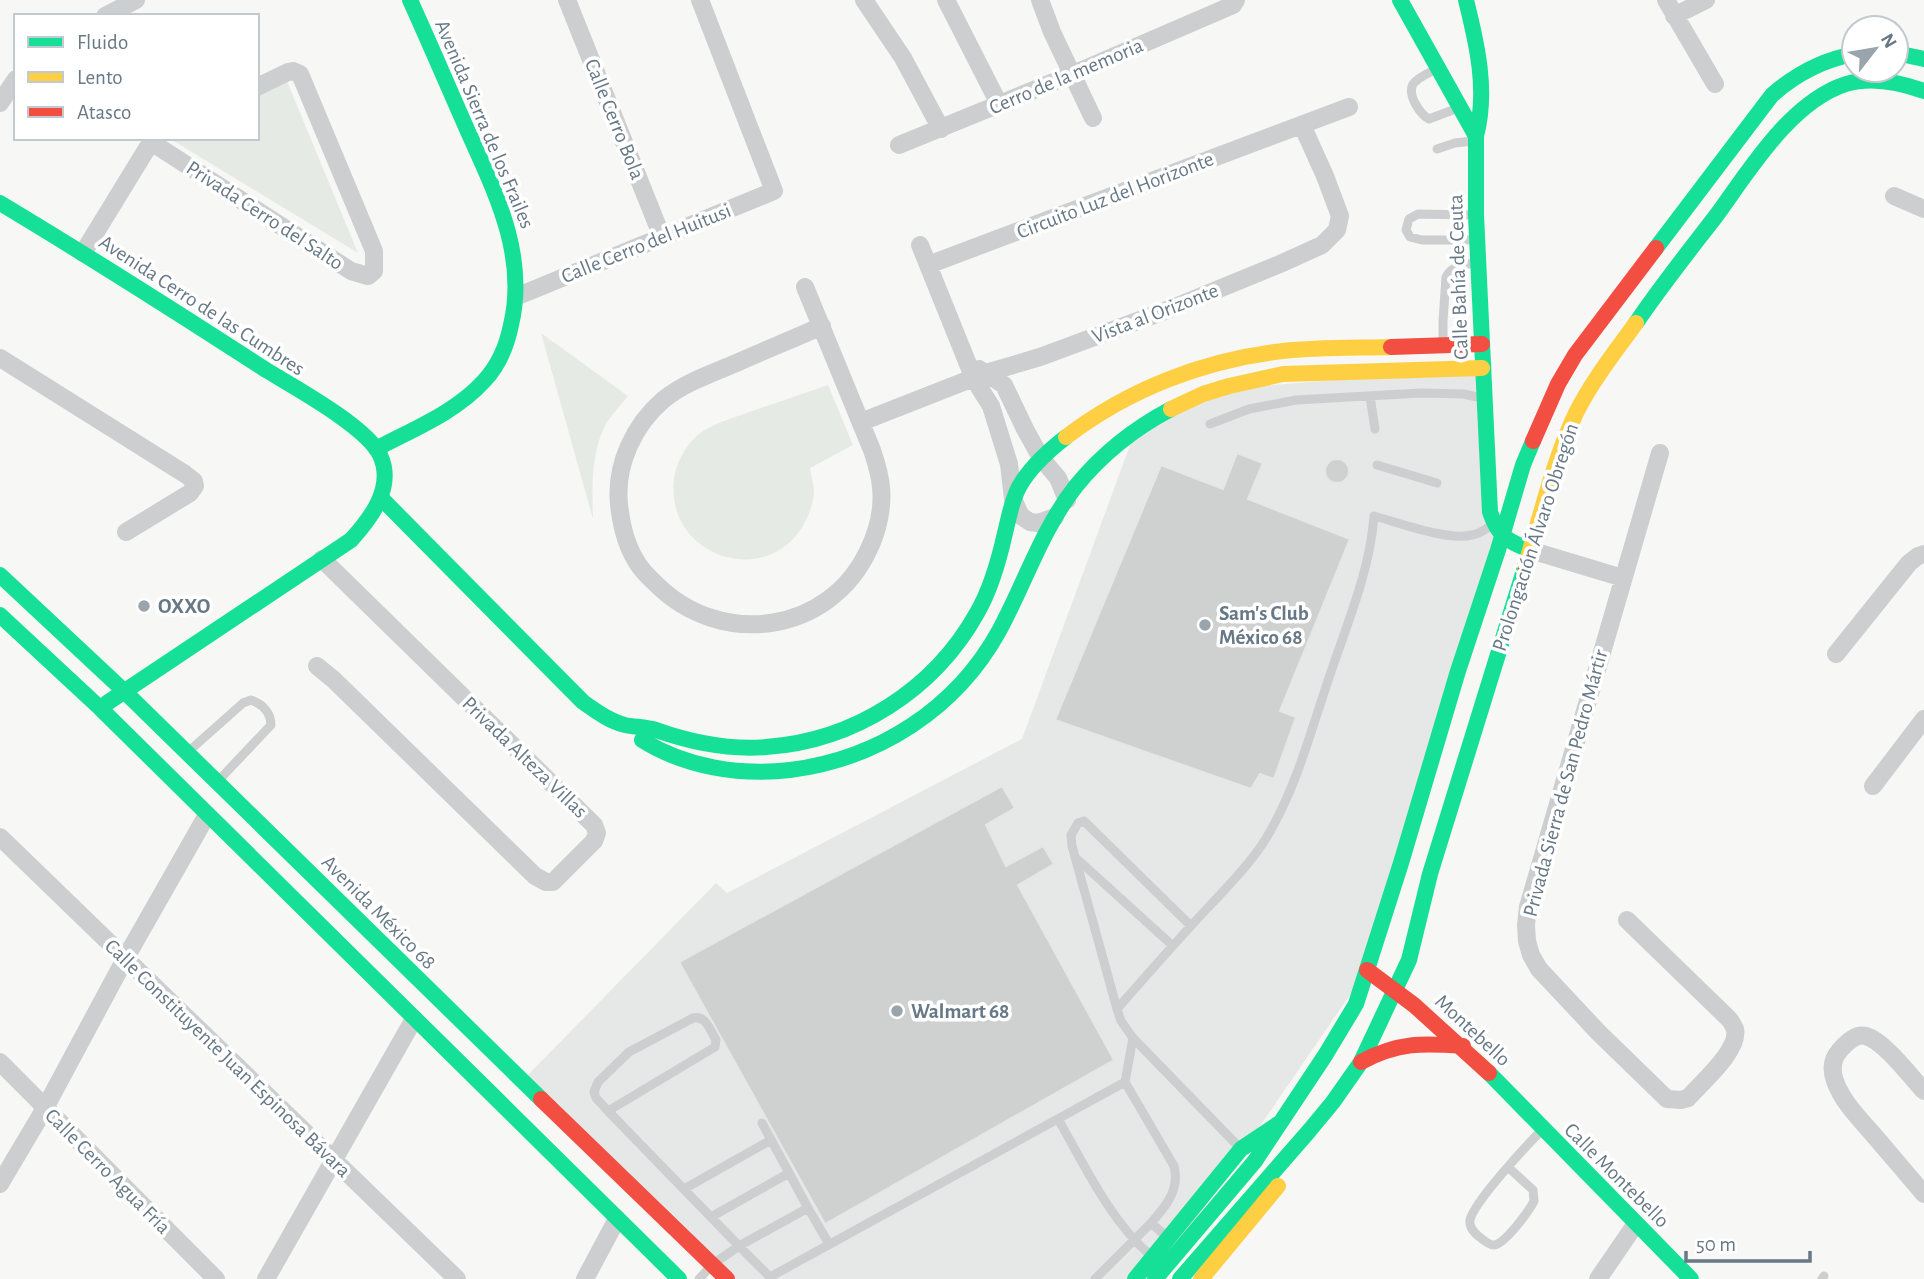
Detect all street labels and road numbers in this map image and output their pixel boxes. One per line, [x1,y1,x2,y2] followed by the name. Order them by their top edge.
[431,17,538,232] street label: Avenida Sierra de los Frailes
[986,34,1146,118] street label: Cerro de la memoria
[581,56,648,183] street label: Calle Cerro Bola
[1014,148,1216,243] street label: Circuito Luz del Horizonte
[182,157,347,274] street label: Privada Cerro del Salto
[1445,194,1472,360] street label: Calle Bahía de Ceuta
[558,200,734,287] street label: Calle Cerro del Huitusi
[95,231,308,380] street label: Avenida Cerro de las Cumbres
[1089,280,1221,347] street label: Vista al Orizonte
[1487,420,1582,654] street label: Prolongación Álvaro Obregón
[1520,647,1611,919] street label: Privada Sierra de San Pedro Mártir
[458,693,591,822] street label: Privada Alteza Villas
[318,851,440,973] street label: Avenida México 68
[101,935,355,1182] street label: Calle Constituyente Juan Espinosa Bávara
[1431,991,1514,1070] street label: Montebello
[41,1105,175,1238] street label: Calle Cerro Agua Fría
[1560,1119,1673,1232] street label: Calle Montebello

